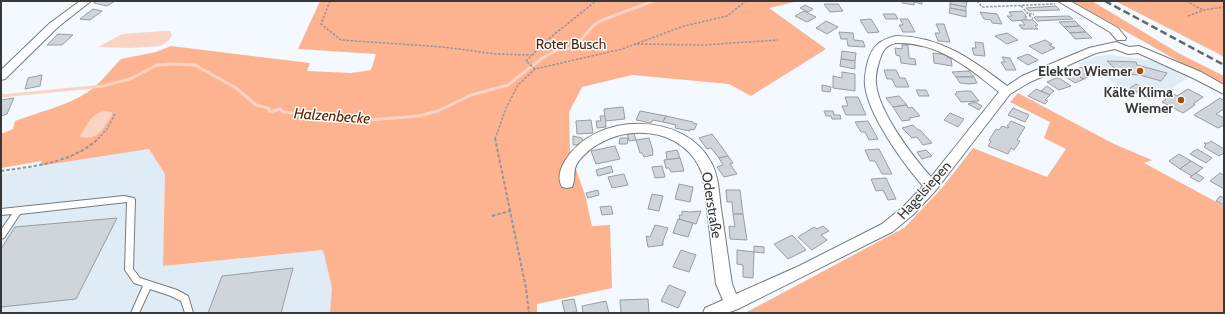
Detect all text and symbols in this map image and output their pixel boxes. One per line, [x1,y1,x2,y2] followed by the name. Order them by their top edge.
[536,35,606,53] park label: Roter Busch
[1038,62,1132,80] place label: Elektro Wiemer
[1135,66,1145,76] marker: Elektro Wiemer
[1104,83,1173,117] place label: Kälte Klima Wiemer
[1176,95,1186,105] marker: Kälte Klima Wiemer
[293,104,371,128] water label: Halzenbecke
[893,157,955,223] street label: Hagelsiepen
[698,171,726,239] street label: Oderstraße

